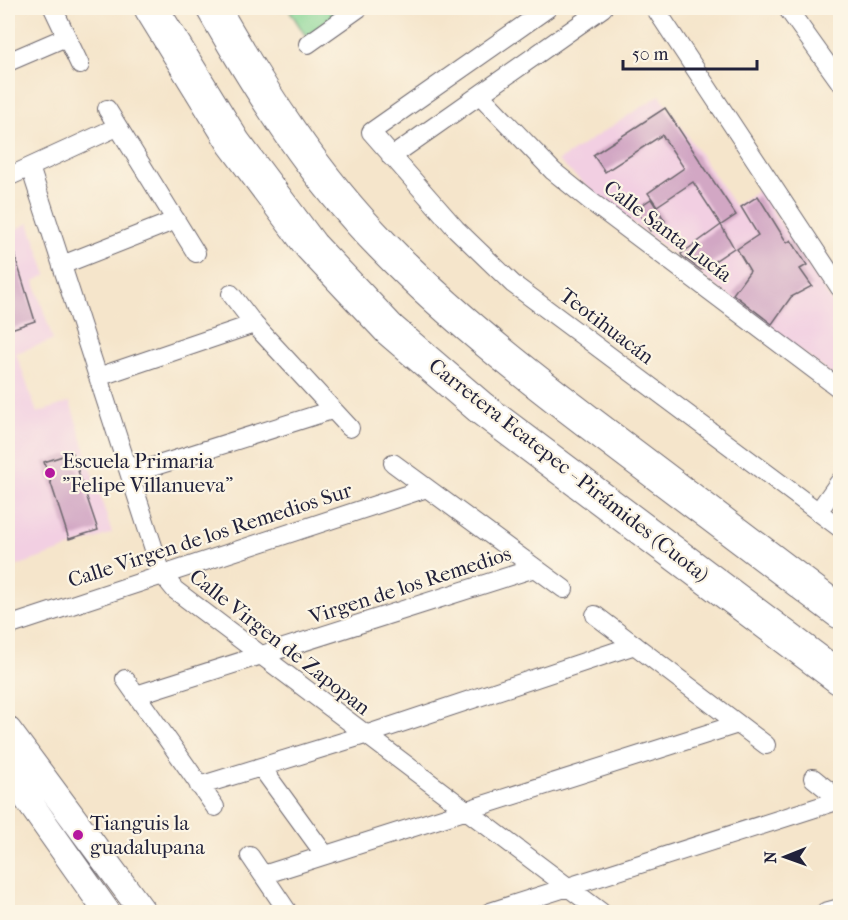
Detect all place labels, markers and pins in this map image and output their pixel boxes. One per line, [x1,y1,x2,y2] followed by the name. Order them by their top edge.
[62,449,233,497] place label: Escuela Primaria "Felipe Villanueva"
[43,466,57,480] marker: Escuela Primaria "Felipe Villanueva"
[90,811,205,859] place label: Tianguis la guadalupana
[71,828,85,842] marker: Tianguis la guadalupana

